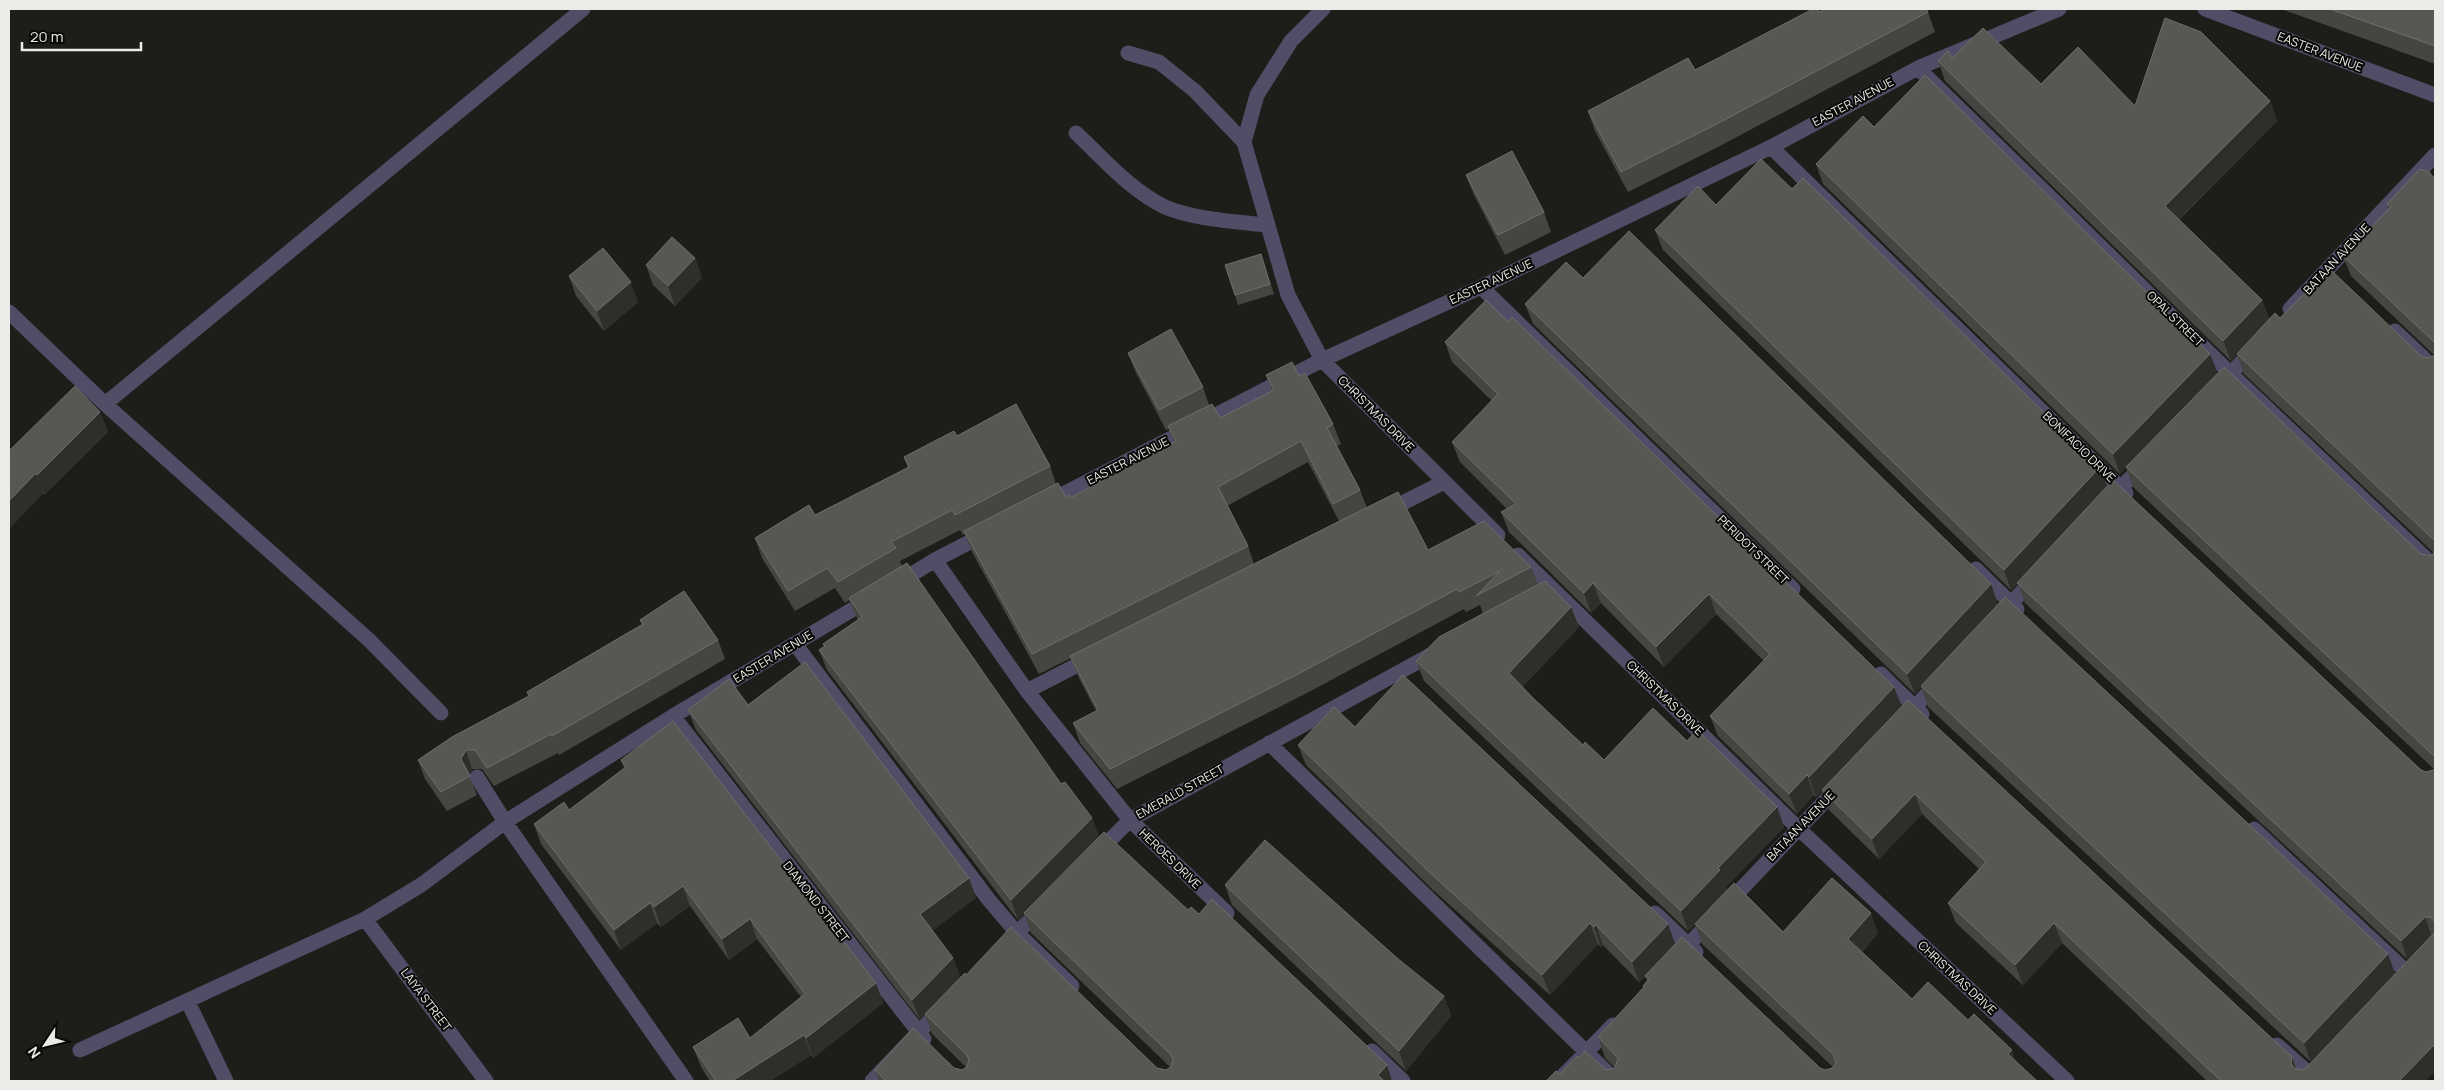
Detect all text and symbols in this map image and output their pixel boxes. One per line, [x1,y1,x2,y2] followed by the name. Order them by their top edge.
[22,20,141,52] scale bar
[30,26,63,47] text: 20 m
[2275,27,2365,76] street label: EASTER AVENUE
[1809,73,1897,130] street label: EASTER AVENUE
[2299,219,2374,298] street label: BATAAN AVENUE
[1446,255,1535,308] street label: EASTER AVENUE
[2143,287,2208,351] street label: OPAL STREET
[1334,372,1418,456] street label: CHRISTMAS DRIVE
[2039,407,2120,486] street label: BONIFACIO DRIVE
[1084,433,1172,489] street label: EASTER AVENUE
[1714,511,1793,589] street label: PERIDOT STREET
[730,626,816,687] street label: EASTER AVENUE
[1623,656,1708,739] street label: CHRISTMAS DRIVE
[1133,760,1228,823] street label: EMERALD STREET
[1763,787,1839,865] street label: BATAAN AVENUE
[1136,825,1205,893] street label: HEROES DRIVE
[779,858,854,947] street label: DIAMOND STREET
[1914,937,2000,1019] street label: CHRISTMAS DRIVE
[397,965,456,1035] street label: LAIYA STREET
[20,1020,70,1070] north arrow
[23,1043,45,1062] text: N

